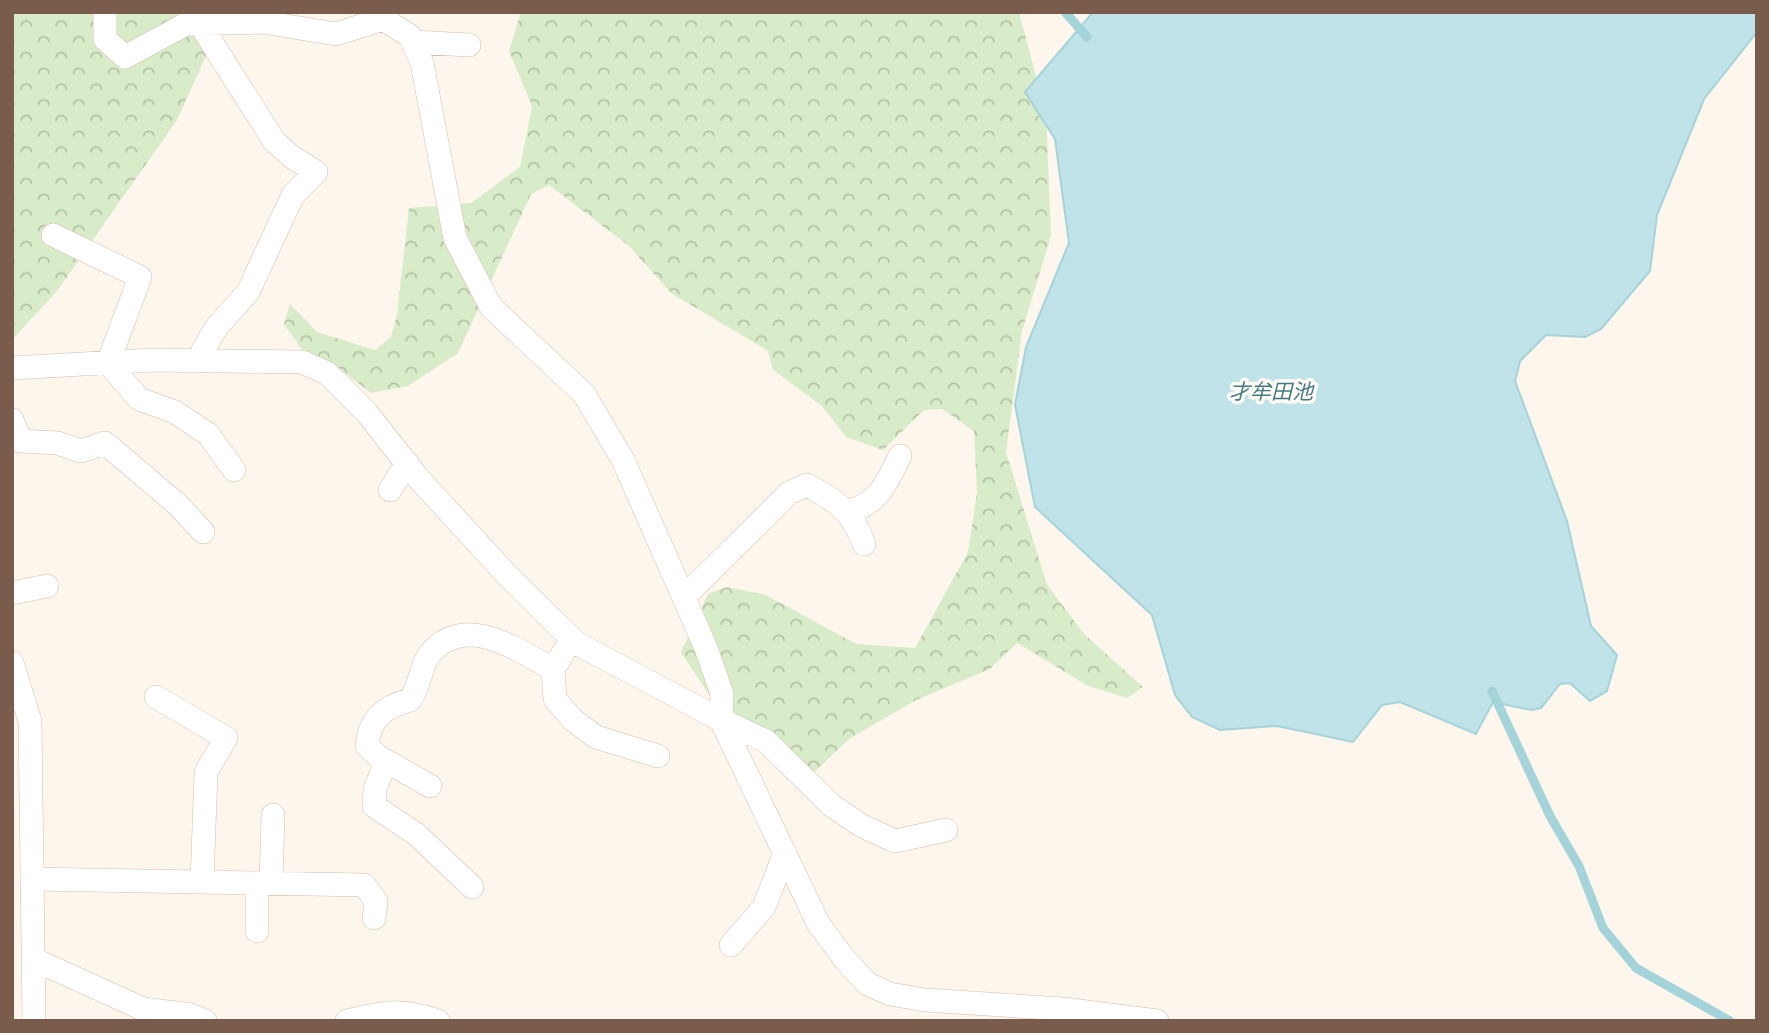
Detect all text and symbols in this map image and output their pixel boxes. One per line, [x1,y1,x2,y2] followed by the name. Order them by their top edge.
[1229,379,1315,404] water label: 才牟田池

